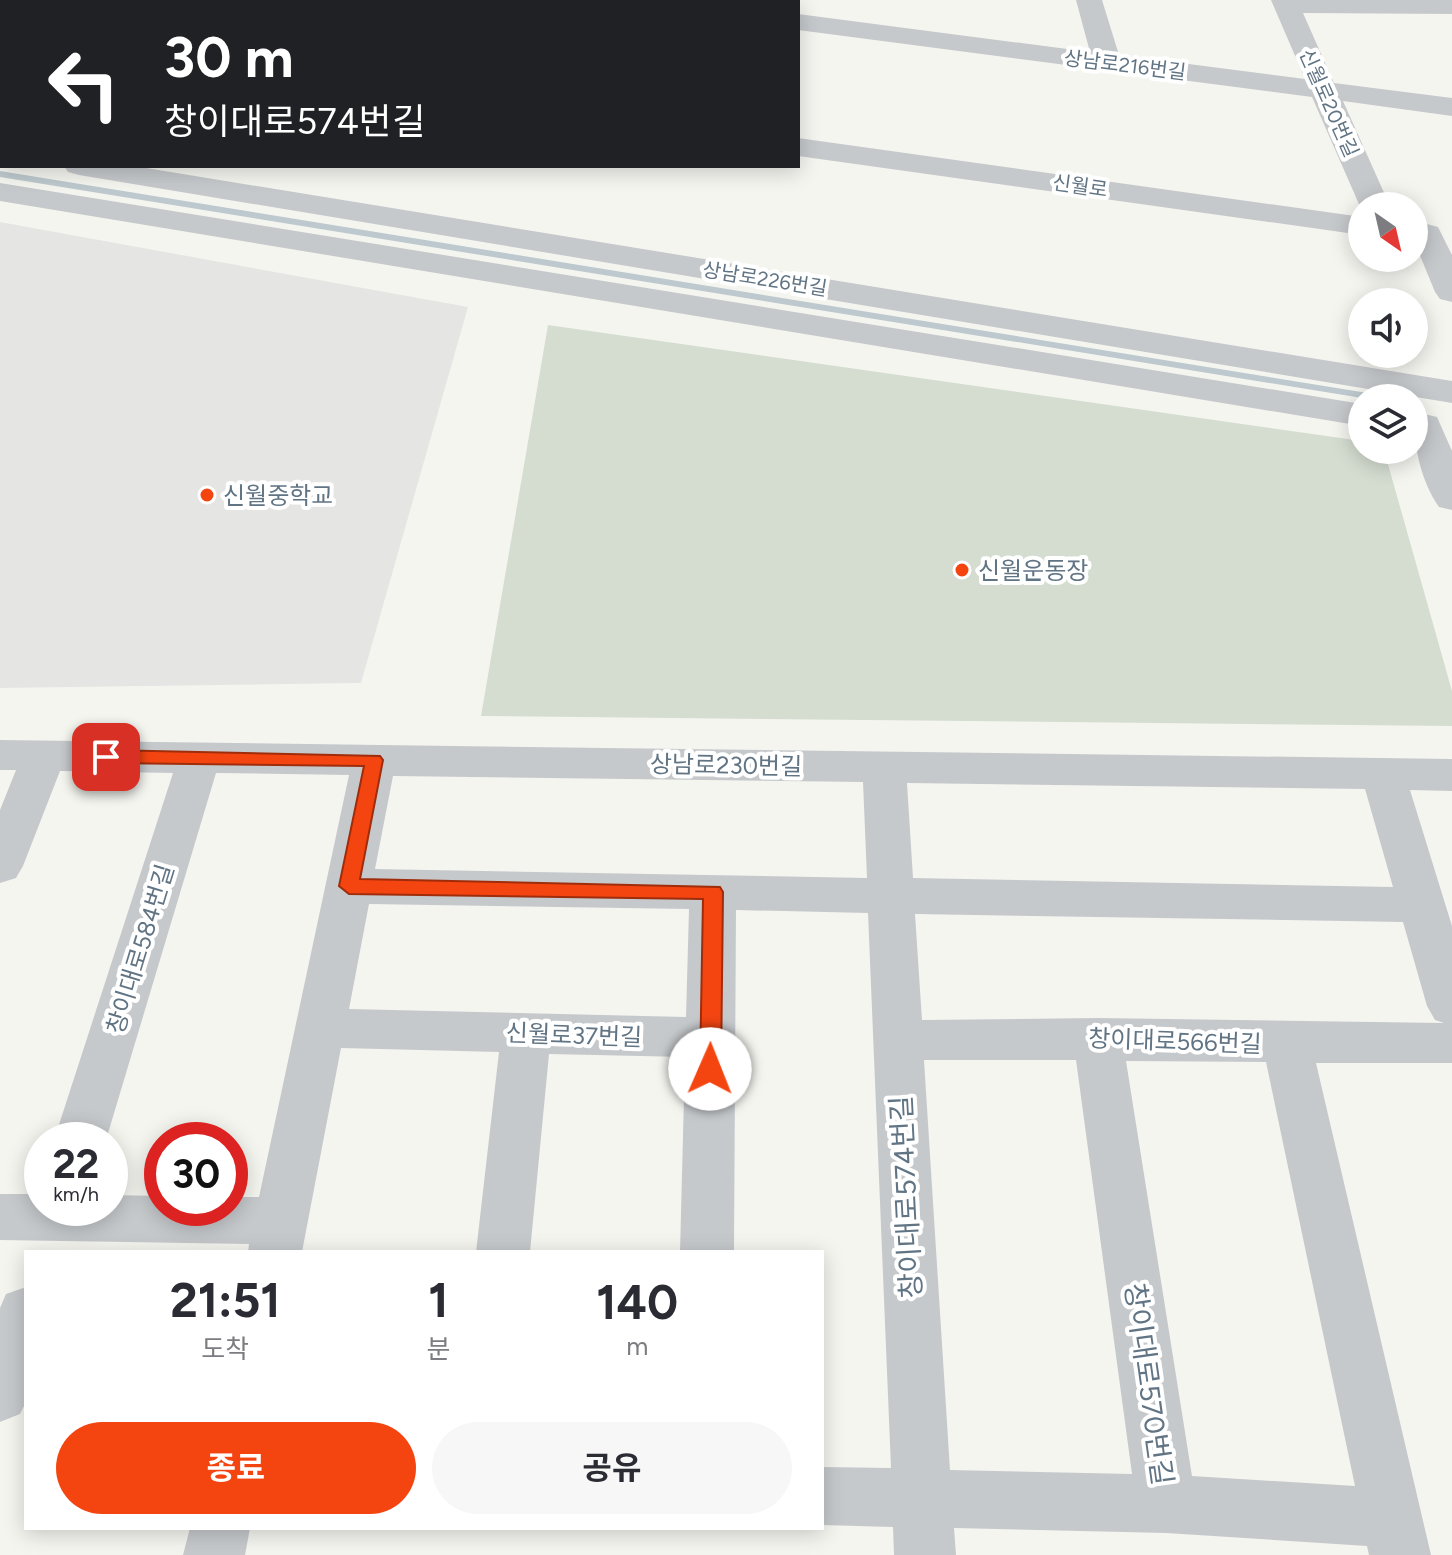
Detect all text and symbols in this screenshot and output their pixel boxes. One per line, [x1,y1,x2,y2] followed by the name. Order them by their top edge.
[164,24,294,91] text: 30 m
[32,32,136,136] icon: left
[1294,45,1364,161] street label: 신월로20번길
[1063,46,1187,84] street label: 상남로216번길
[164,100,425,143] text: 창이대로574번길
[1051,170,1109,202] street label: 신월로
[1348,192,1428,272] north arrow
[1348,192,1428,464] map controls
[701,257,829,301] street label: 상남로226번길
[1348,288,1428,368] button: sound
[1348,384,1428,464] button: layers
[223,481,333,510] place label: 신월중학교
[198,486,216,504] marker: 신월중학교
[978,556,1088,585] place label: 신월운동장
[953,561,971,579] marker: 신월운동장
[72,723,140,791] pin
[84,735,128,779] icon: arrive
[650,749,802,781] street label: 상남로230번길
[100,861,180,1037] street label: 창이대로584번길
[505,1018,643,1052] street label: 신월로37번길
[1088,1023,1262,1059] street label: 창이대로566번길
[668,1027,752,1111] position arrow
[884,1095,928,1299] street label: 창이대로574번길
[144,1122,248,1226] speed limit sign: 30
[53,1140,99,1188] text: 22
[53,1182,99,1206] text: km/h
[170,1271,281,1329] text: 21:51
[428,1271,449,1329] text: 1
[596,1273,678,1331] text: 140
[1118,1281,1180,1487] street label: 창이대로570번길
[626,1330,648,1362] text: m
[201,1333,249,1365] text: 도착
[426,1333,450,1365] text: 분
[56,1422,416,1514] button: 종료
[432,1422,792,1514] button: 공유

